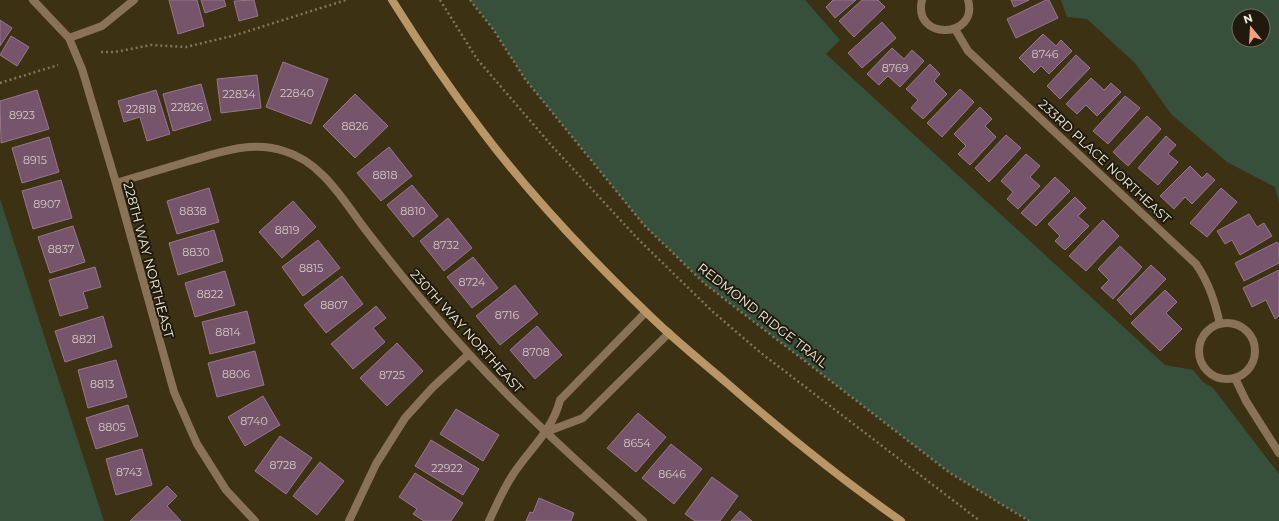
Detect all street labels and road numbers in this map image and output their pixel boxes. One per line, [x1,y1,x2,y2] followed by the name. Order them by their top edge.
[1036,95,1175,227] street label: 233RD PLACE NORTHEAST
[120,180,178,340] street label: 228TH WAY NORTHEAST
[695,259,832,371] street label: REDMOND RIDGE TRAIL
[407,266,527,397] street label: 230TH WAY NORTHEAST

